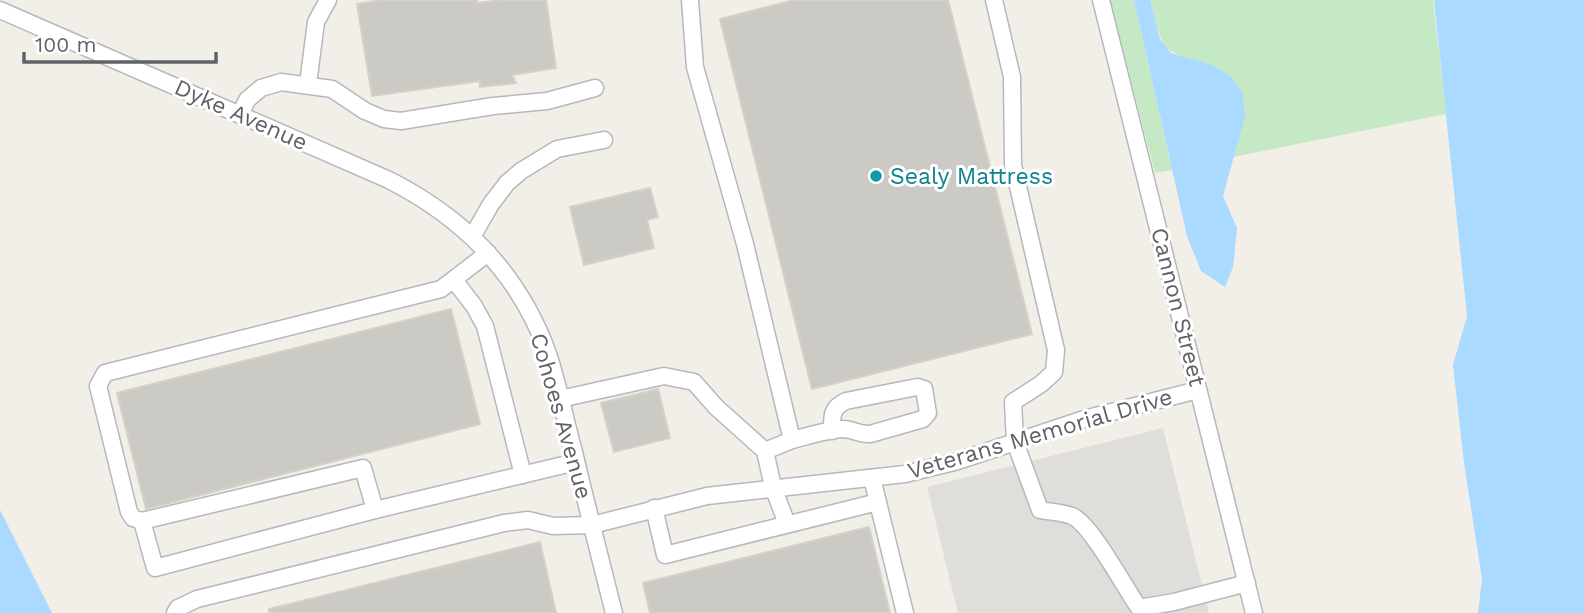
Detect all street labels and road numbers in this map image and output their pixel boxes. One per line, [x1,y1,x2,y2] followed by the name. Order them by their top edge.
[170,74,312,156] street label: Dyke Avenue
[1145,225,1211,389] street label: Cannon Street
[524,330,598,502] street label: Cohoes Avenue
[904,383,1176,485] street label: Veterans Memorial Drive

